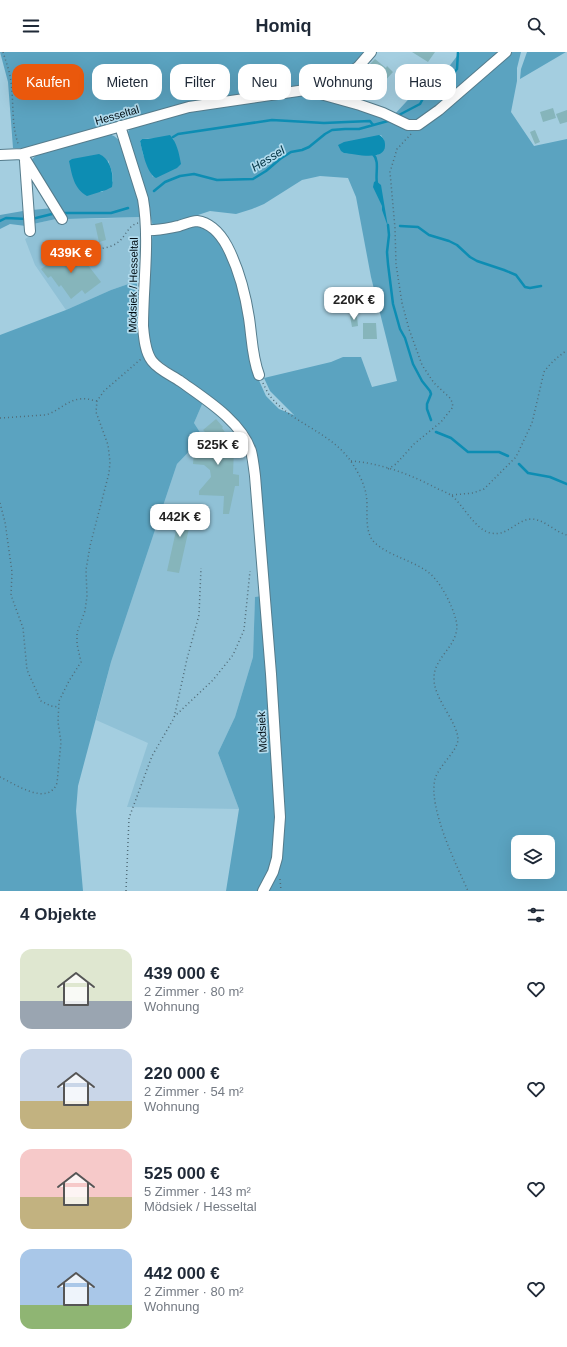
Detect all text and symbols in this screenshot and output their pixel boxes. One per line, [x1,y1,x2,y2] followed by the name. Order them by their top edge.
[20,15,42,37] icon: menu
[525,15,547,37] icon: search
[256,16,312,36] text: Homiq
[12,64,84,100] chip: Kaufen
[92,64,162,100] chip: Mieten
[170,64,230,100] chip: Filter
[238,64,291,100] chip: Neu
[299,64,387,100] chip: Wohnung
[395,64,456,100] chip: Haus
[94,103,140,127] street label: Hesseltal
[249,143,288,175] water label: Hessel
[126,237,140,333] street label: Mödsiek / Hesseltal
[38,240,104,274] pin: 439K €
[50,245,92,260] text: 439K €
[321,287,387,321] pin: 220K €
[333,292,375,307] text: 220K €
[185,432,251,466] pin: 525K €
[197,437,239,452] text: 525K €
[147,504,213,538] pin: 442K €
[159,509,201,524] text: 442K €
[255,711,269,753] street label: Mödsiek
[511,835,555,879] map controls
[511,835,555,879] button: layers
[525,904,547,926] icon: filters
[20,905,97,924] text: 4 Objekte
[144,964,220,983] text: 439 000 €
[52,965,100,1013] icon: home
[525,978,547,1000] icon: heart
[144,984,244,999] text: 2 Zimmer · 80 m²
[144,999,199,1014] text: Wohnung
[144,1064,220,1083] text: 220 000 €
[52,1065,100,1113] icon: home
[525,1078,547,1100] icon: heart
[144,1084,244,1099] text: 2 Zimmer · 54 m²
[144,1099,199,1114] text: Wohnung
[144,1164,220,1183] text: 525 000 €
[52,1165,100,1213] icon: home
[525,1178,547,1200] icon: heart
[144,1184,251,1199] text: 5 Zimmer · 143 m²
[144,1199,257,1214] text: Mödsiek / Hesseltal
[144,1264,220,1283] text: 442 000 €
[52,1265,100,1313] icon: home
[525,1278,547,1300] icon: heart
[144,1284,244,1299] text: 2 Zimmer · 80 m²
[144,1299,199,1314] text: Wohnung

